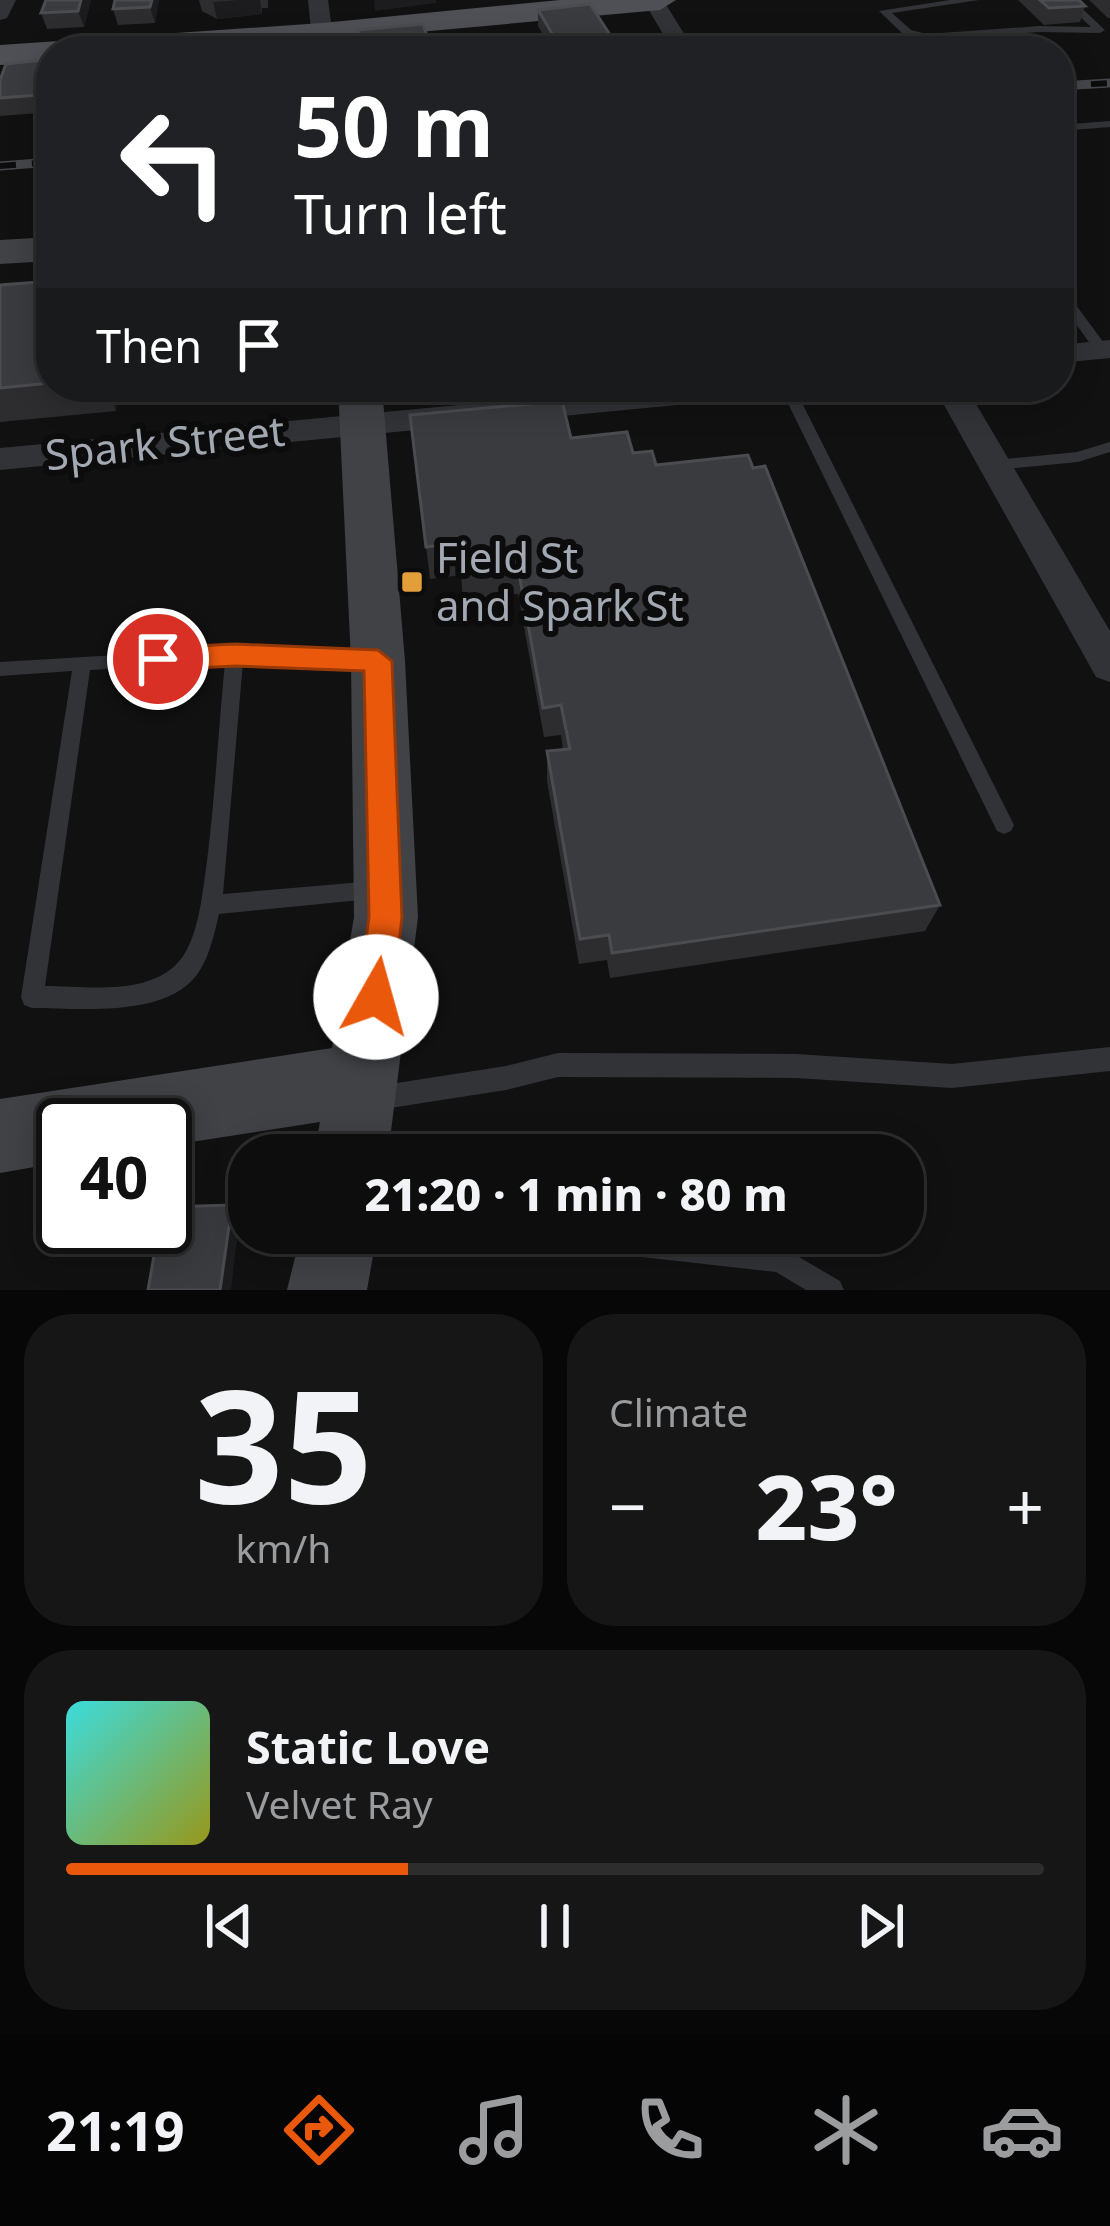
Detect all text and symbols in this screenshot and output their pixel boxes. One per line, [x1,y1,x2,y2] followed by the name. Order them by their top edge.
[294,67,494,182] text: 50 m
[96,84,252,240] icon: left
[294,176,507,250] text: Turn left
[226,312,292,378] icon: arrive
[96,315,202,376] text: Then
[42,401,287,482] street label: Spark Street
[436,528,684,633] place label: Field St and Spark St
[399,569,425,595] marker: Field St and Spark St
[107,608,209,710] pin
[125,626,191,692] icon: arrive
[313,934,439,1060] position arrow
[36,1098,192,1254] speed limit sign: 40
[364,1163,788,1224] text: 21:20 · 1 min · 80 m
[194,1336,373,1549] text: 35
[609,1385,748,1438] text: Climate
[755,1444,898,1566] text: 23°
[609,1460,647,1550] text: −
[1006,1460,1044,1550] text: +
[236,1521,331,1574] text: km/h
[246,1716,490,1777] text: Static Love
[246,1777,433,1830] text: Velvet Ray
[196,1893,262,1959] icon: previous
[522,1893,588,1959] icon: pause
[848,1893,914,1959] icon: next
[277,2088,361,2172] icon: directions
[452,2088,536,2172] icon: music
[628,2088,712,2172] icon: phone
[804,2088,888,2172] icon: climate
[980,2088,1064,2172] icon: car
[46,2093,185,2167] text: 21:19

